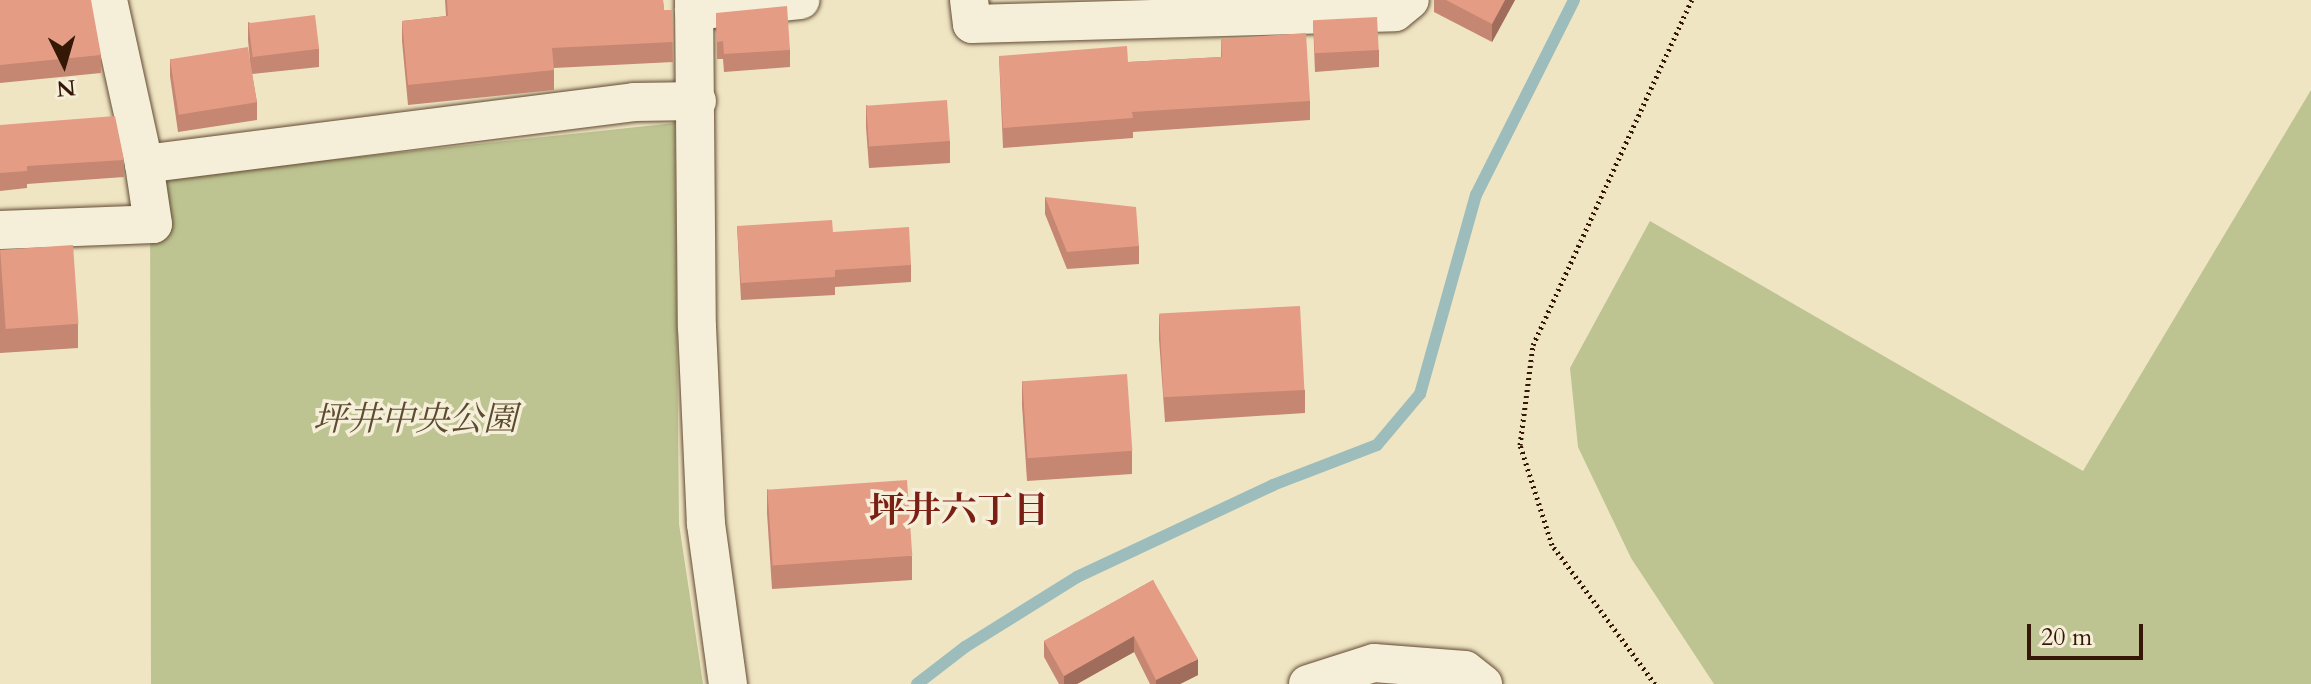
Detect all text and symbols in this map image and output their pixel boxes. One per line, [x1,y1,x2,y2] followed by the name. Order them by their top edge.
[24,24,104,104] north arrow
[55,72,77,104] text: N
[313,400,517,440] park label: 坪井中央公園
[869,489,1049,533] district label: 坪井六丁目
[2031,608,2147,658] scale bar
[2041,621,2092,654] text: 20 m

